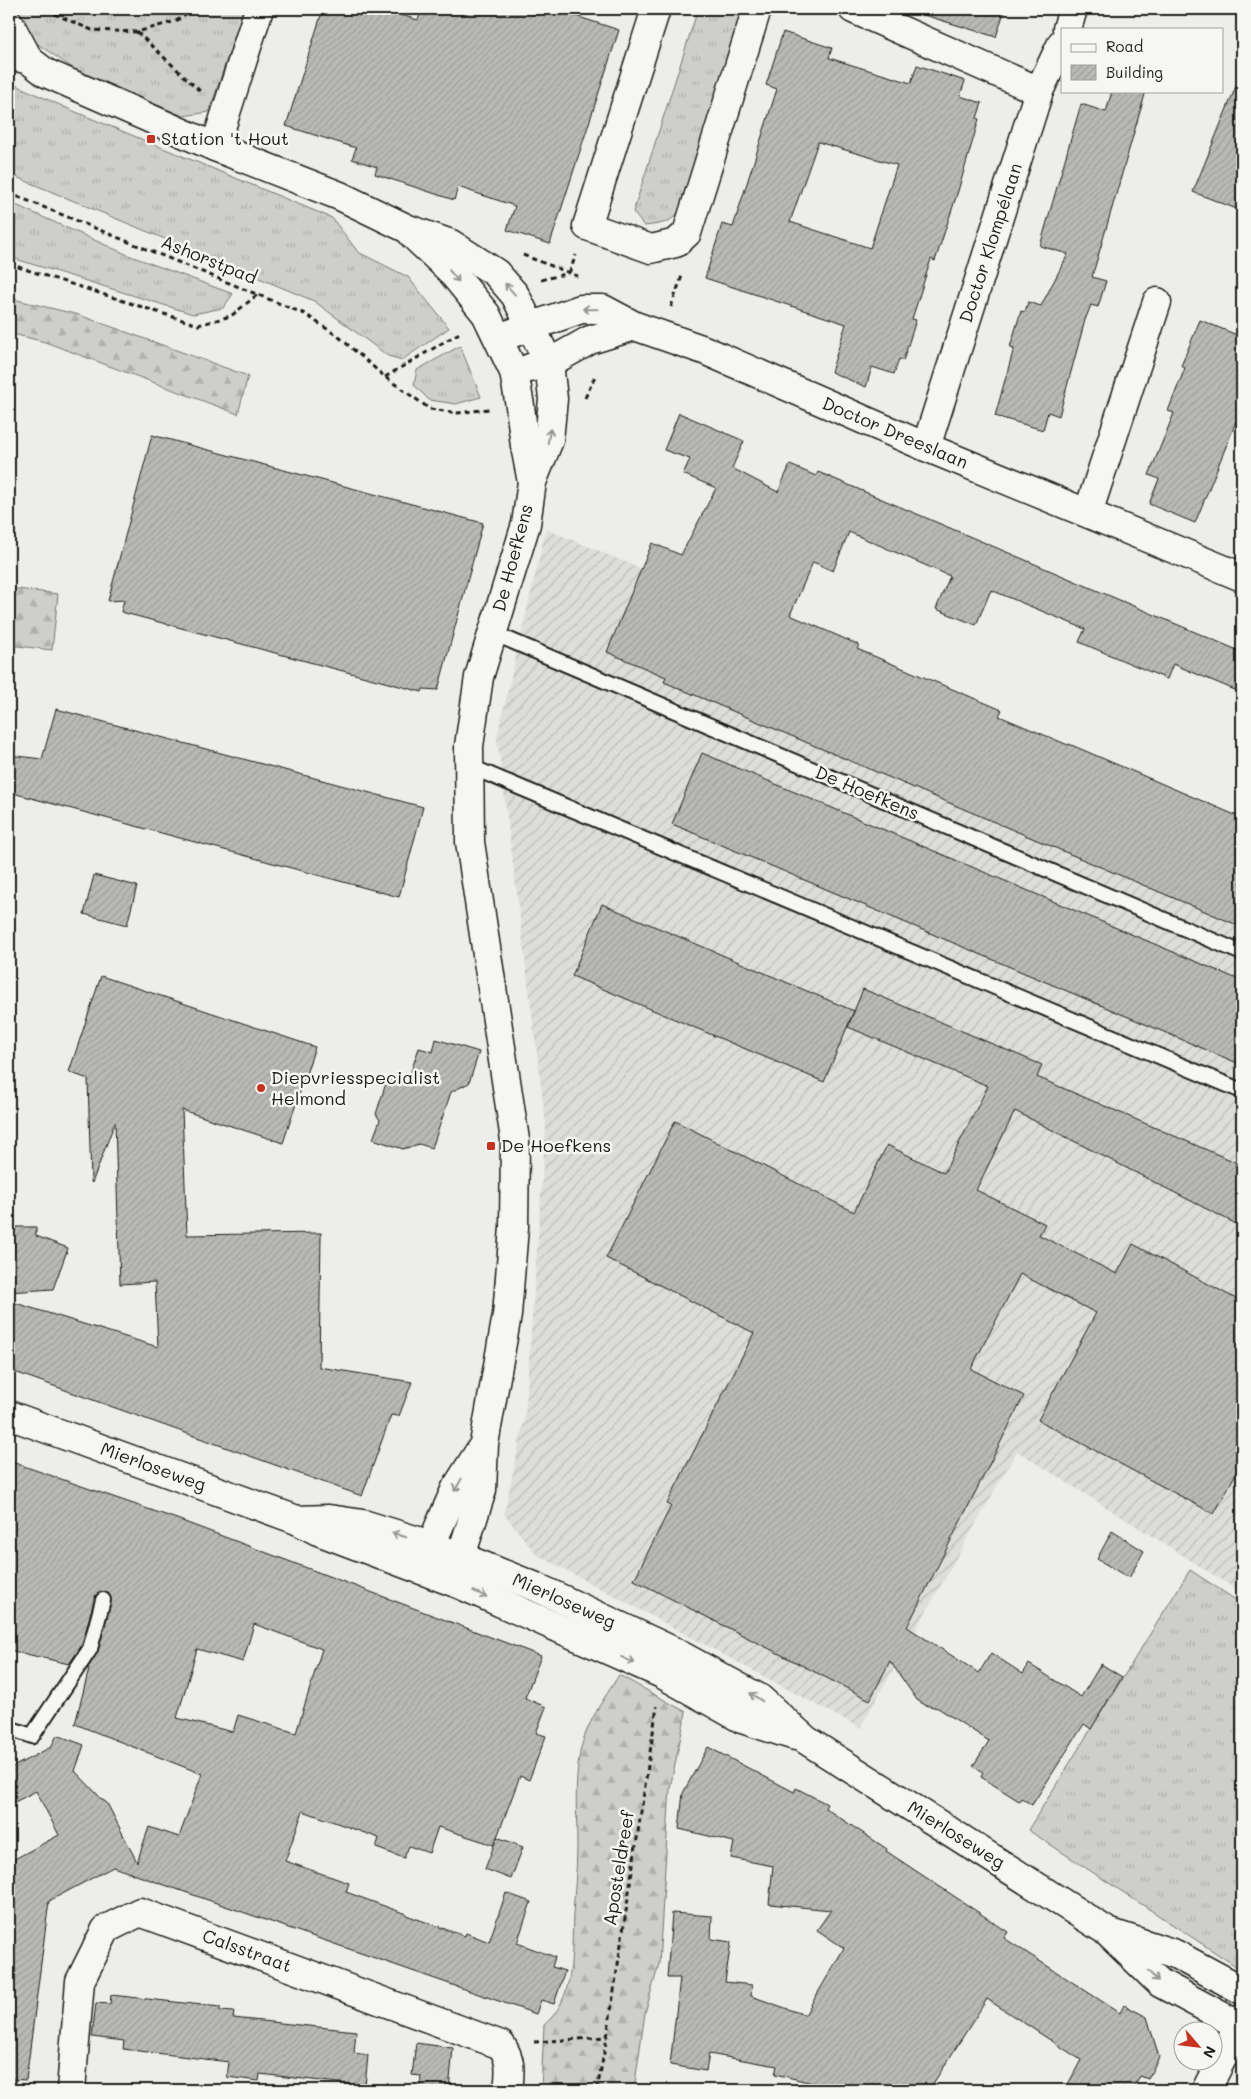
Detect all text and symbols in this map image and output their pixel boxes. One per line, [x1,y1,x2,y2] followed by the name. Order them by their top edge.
[1061,28,1224,92] legend
[1106,36,1143,56] text: Road
[1106,62,1163,82] text: Building
[161,126,289,150] place label: Station 't Hout
[145,133,157,145] marker: Station 't Hout
[953,160,1027,326] street label: Doctor Klompélaan
[158,229,261,289] street label: Ashorstpad
[449,269,460,282] one-way arrow
[505,283,516,296] one-way arrow
[583,304,599,314] one-way arrow
[819,390,972,474] street label: Doctor Dreeslaan
[544,429,554,445] one-way arrow
[486,501,538,614] street label: De Hoefkens
[812,759,923,825] street label: De Hoefkens
[271,1065,440,1110] place label: Diepvriesspecialist Helmond
[255,1082,267,1094] marker: Diepvriesspecialist Helmond
[501,1133,611,1157] place label: De Hoefkens
[485,1140,497,1152] marker: De Hoefkens
[97,1436,209,1496] street label: Mierloseweg
[453,1477,462,1492] one-way arrow
[391,1529,407,1539] one-way arrow
[509,1567,620,1634] street label: Mierloseweg
[472,1590,487,1599] one-way arrow
[620,1655,635,1665] one-way arrow
[749,1692,763,1702] one-way arrow
[903,1795,1010,1874] street label: Mierloseweg
[597,1808,639,1927] street label: Aposteldreef
[199,1923,295,1977] street label: Calsstraat
[1147,1970,1159,1982] one-way arrow
[1174,2022,1224,2072] north arrow
[1199,2043,1221,2061] text: N

